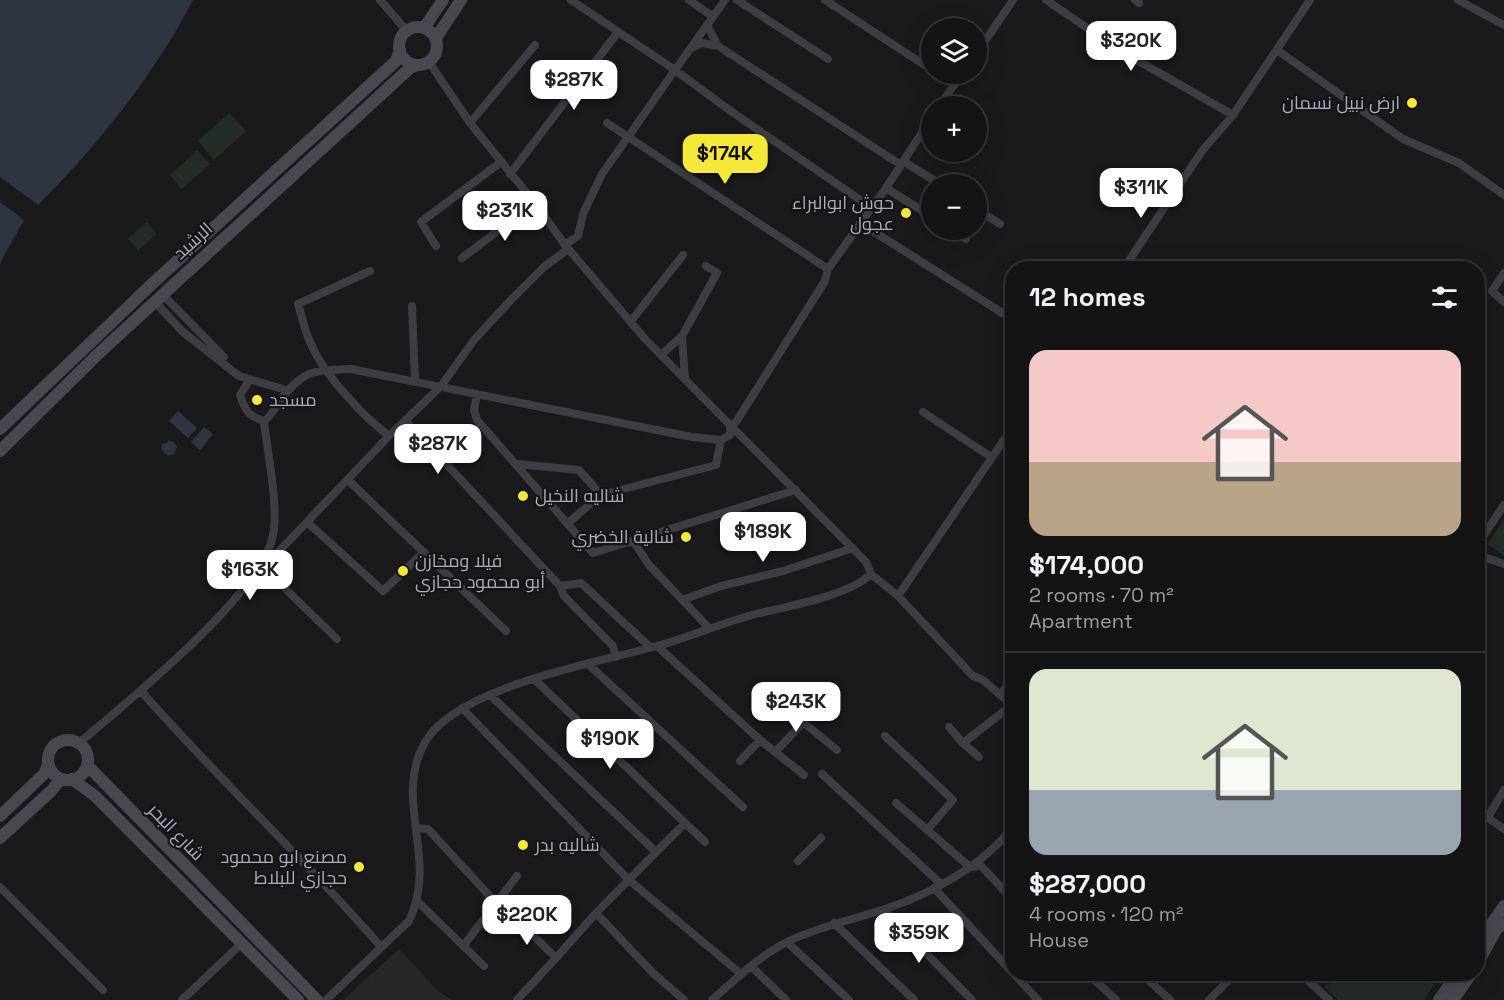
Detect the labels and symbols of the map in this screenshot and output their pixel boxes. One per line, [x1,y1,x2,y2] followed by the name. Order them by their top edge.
[1089,21,1173,72] pin: $320K
[532,60,616,111] pin: $287K
[1282,91,1400,114] place label: ارض نبيل نسمان
[1405,96,1419,110] marker: ارض نبيل نسمان
[683,134,767,185] pin: $174K
[1099,168,1183,219] pin: $311K
[463,191,547,242] pin: $231K
[792,191,894,235] place label: حوش ابوالبراء عجول
[899,206,913,220] marker: حوش ابوالبراء عجول
[168,217,217,264] street label: الرشيد
[269,388,317,411] place label: مسجد
[250,393,264,407] marker: مسجد
[396,424,480,475] pin: $287K
[535,484,624,507] place label: شاليه النخيل
[516,489,530,503] marker: شاليه النخيل
[721,512,805,563] pin: $189K
[572,525,674,551] place label: شالية الخضري
[679,530,693,544] marker: شالية الخضري
[415,549,545,596] place label: فيلا ومخازن أبو محمود حجازي
[208,550,292,601] pin: $163K
[396,564,410,578] marker: فيلا ومخازن أبو محمود حجازي
[754,682,838,733] pin: $243K
[568,719,652,770] pin: $190K
[142,797,209,866] street label: شارع البحر
[534,833,600,856] place label: شاليه بدر
[516,838,530,852] marker: شاليه بدر
[220,845,347,892] place label: مصنع ابو محمود حجازي للبلاط
[352,860,366,874] marker: مصنع ابو محمود حجازي للبلاط
[485,895,569,946] pin: $220K
[877,913,961,964] pin: $359K

